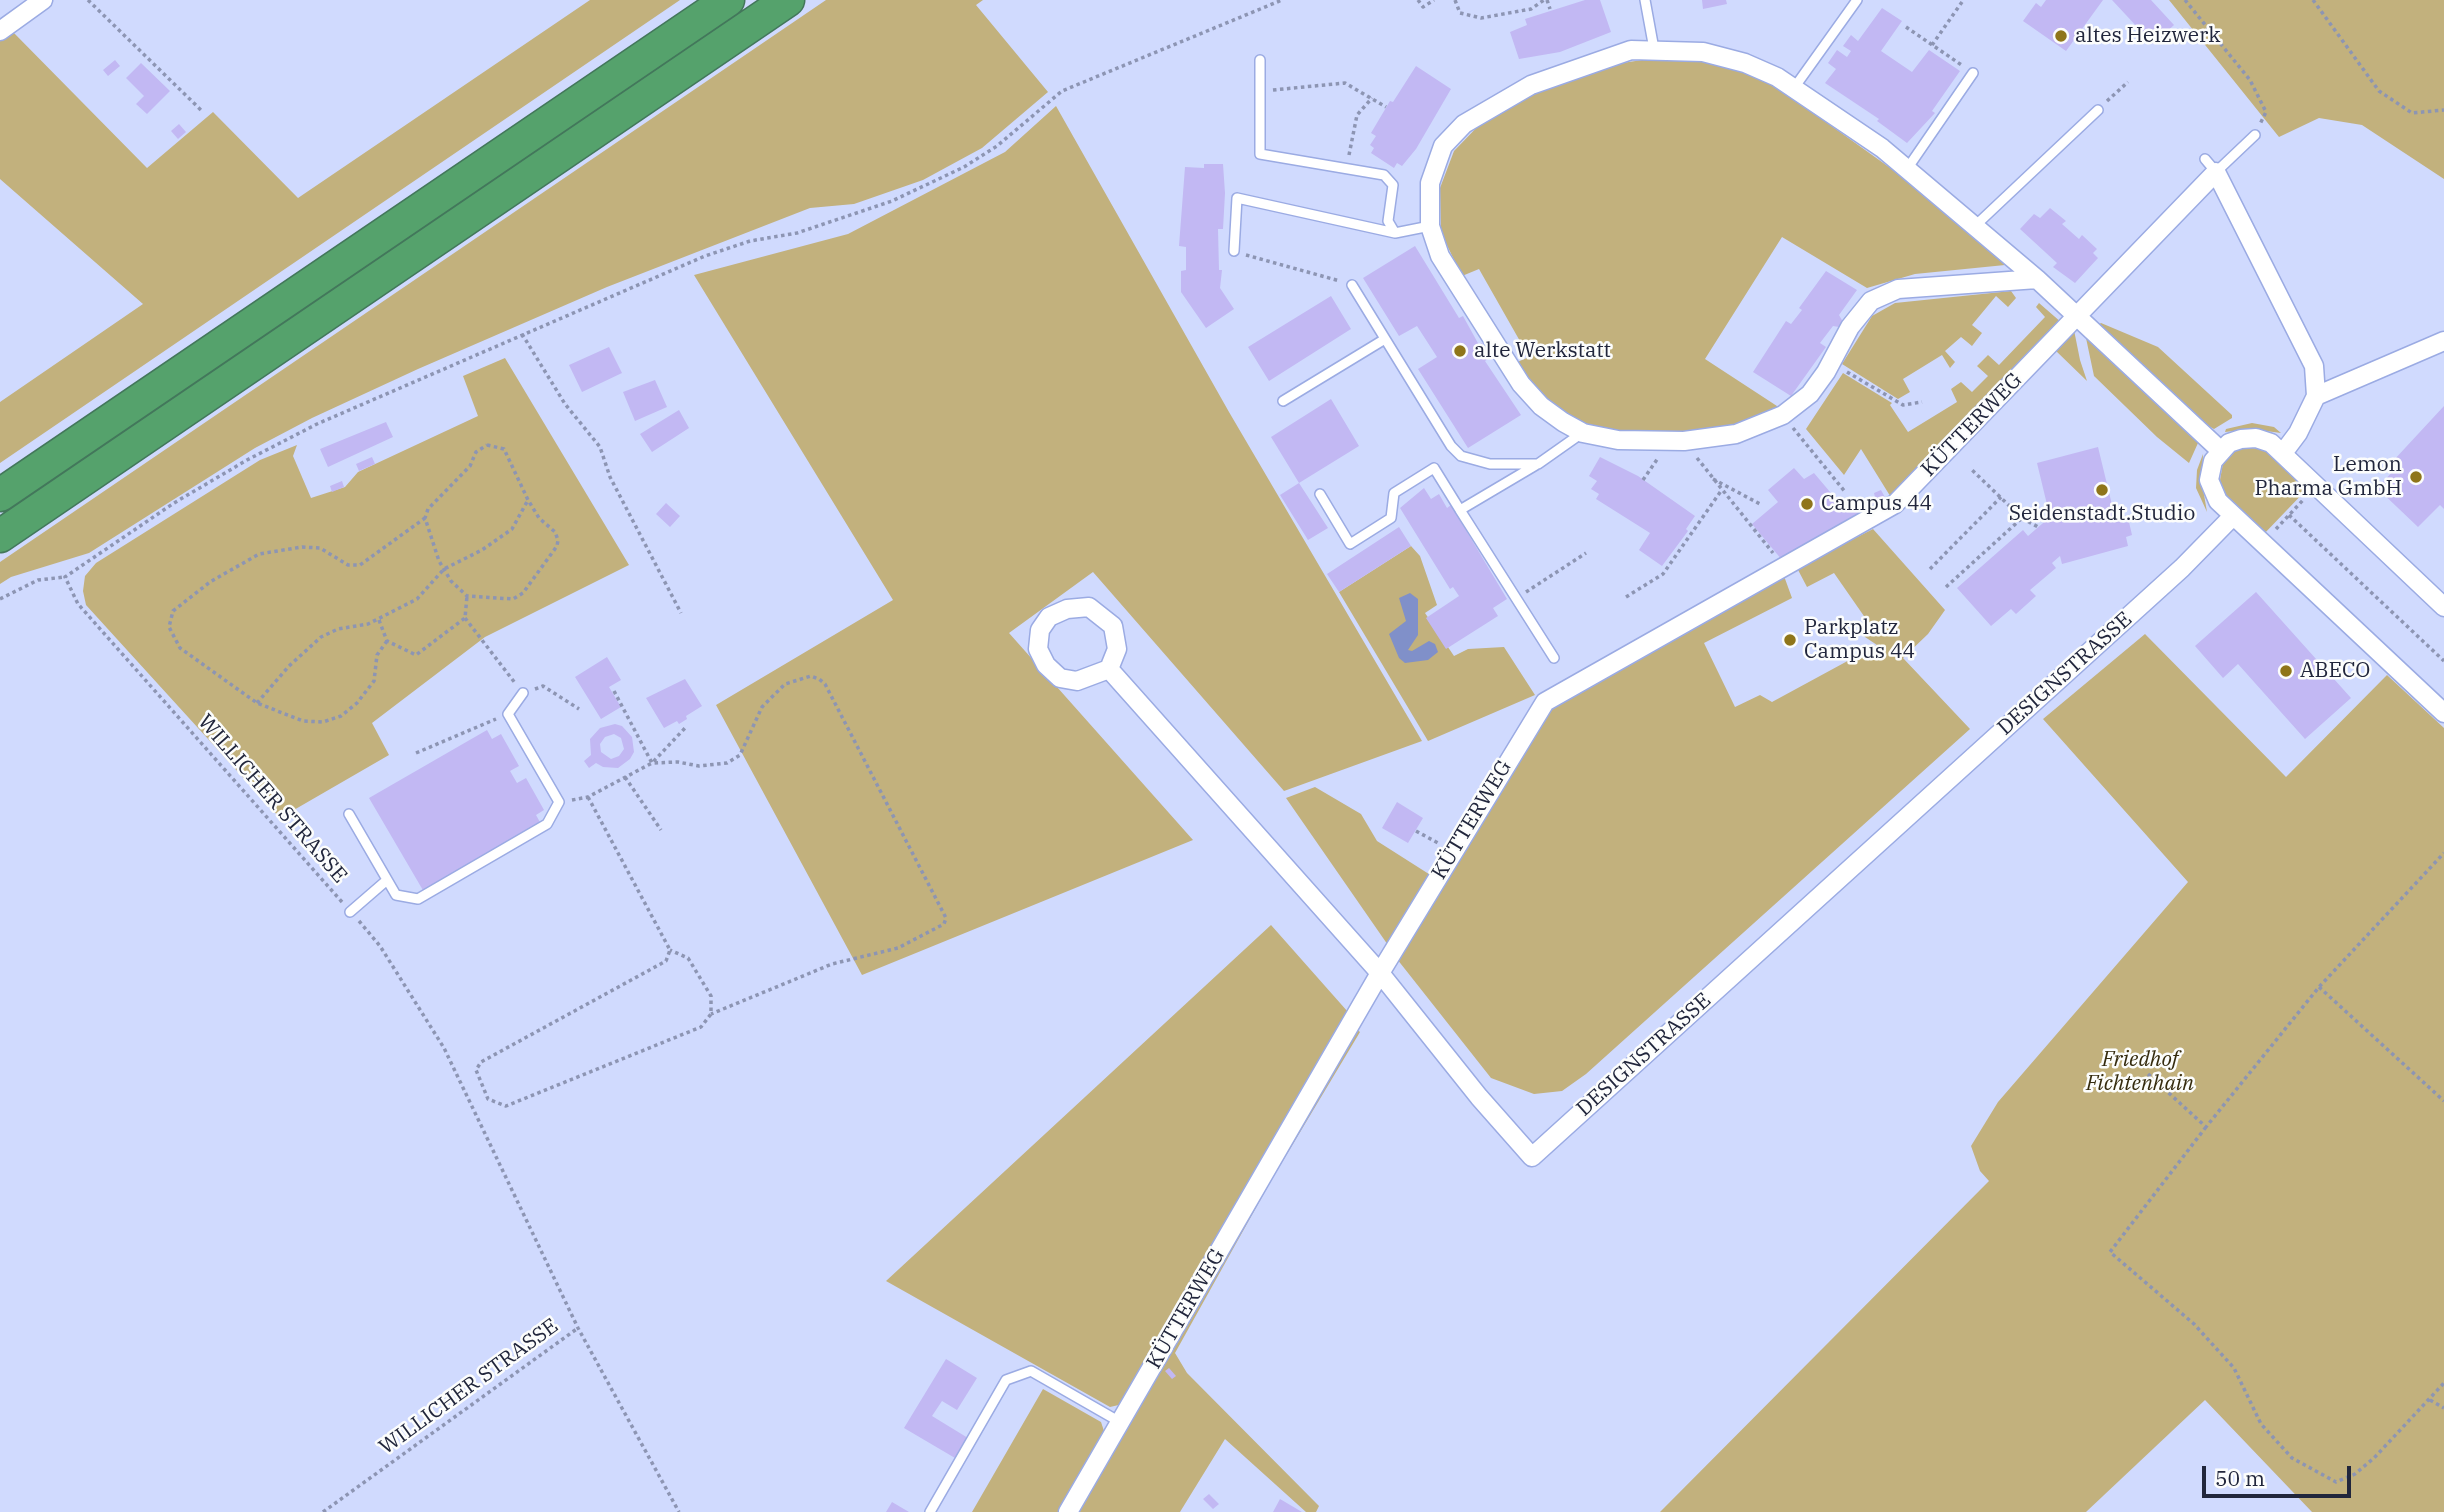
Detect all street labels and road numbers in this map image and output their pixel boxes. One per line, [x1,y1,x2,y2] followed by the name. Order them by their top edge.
[1916,368,2028,482] street label: KÜTTERWEG
[1993,607,2137,741] street label: DESIGNSTRASSE
[192,710,352,888] street label: WILLICHER STRASSE
[1427,756,1517,884] street label: KÜTTERWEG
[1572,988,1716,1122] street label: DESIGNSTRASSE
[1142,1245,1230,1373] street label: KÜTTERWEG
[375,1314,563,1460] street label: WILLICHER STRASSE

